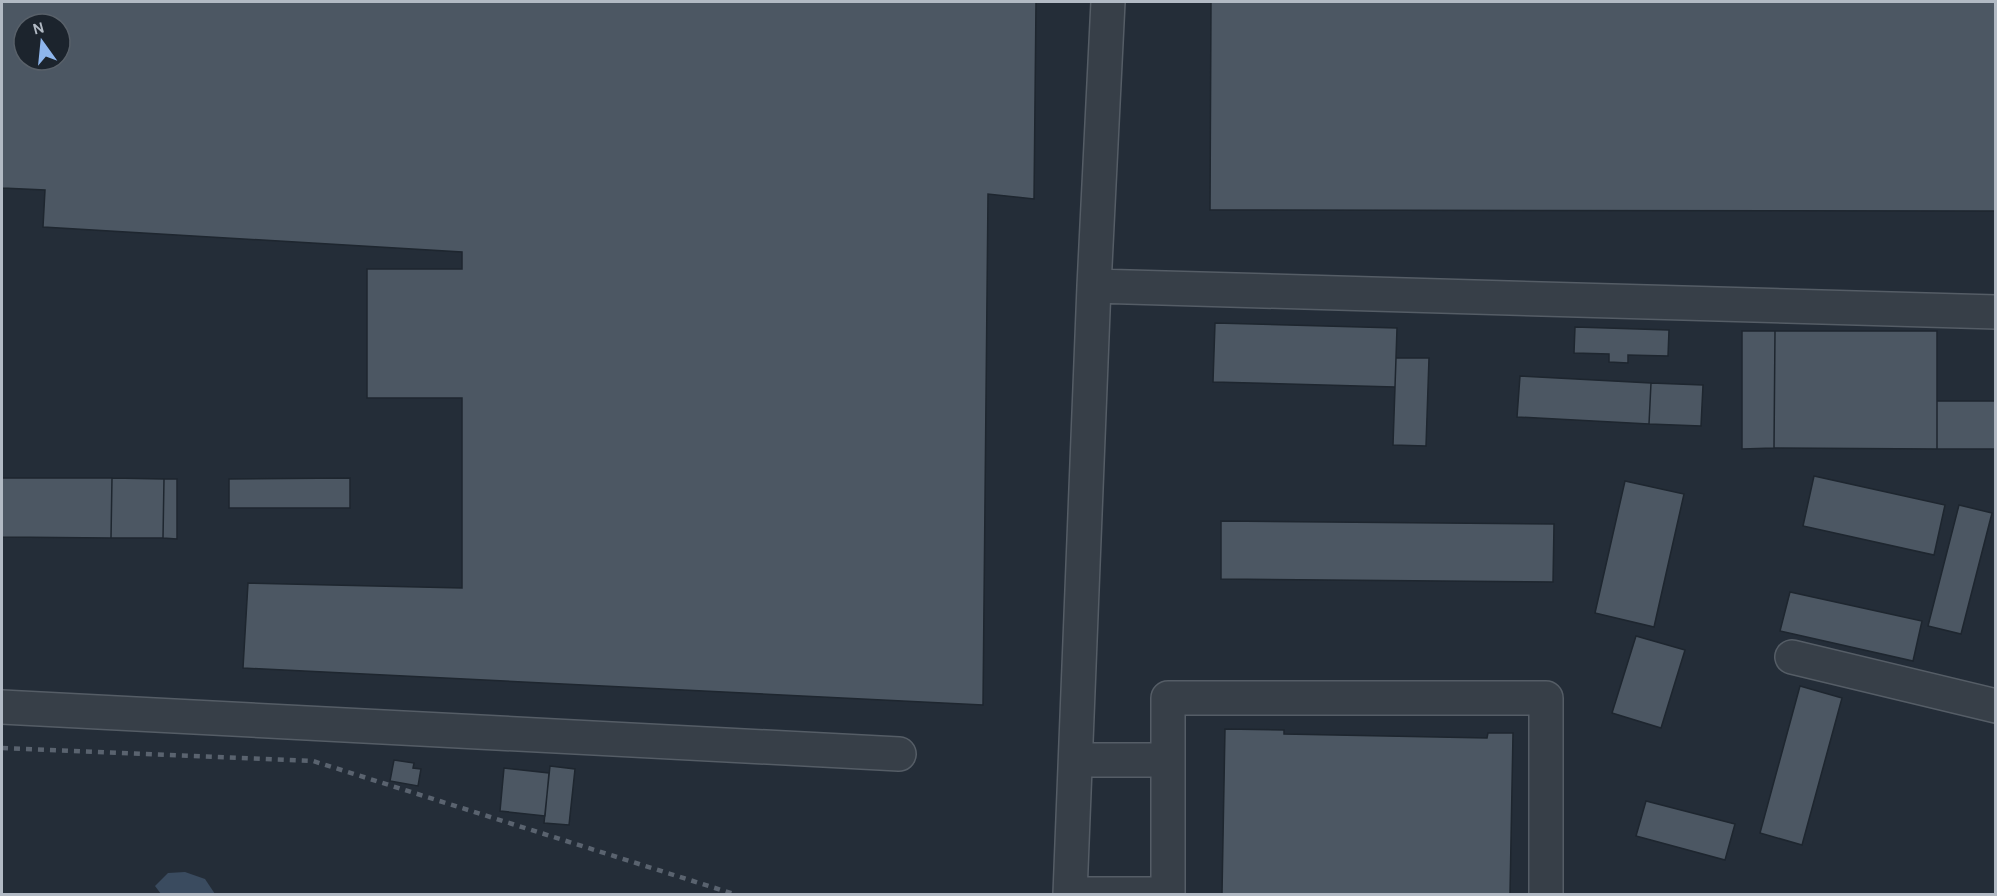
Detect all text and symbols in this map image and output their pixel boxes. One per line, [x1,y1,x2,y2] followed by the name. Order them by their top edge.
[12,12,72,72] north arrow
[30,17,46,39] text: N

